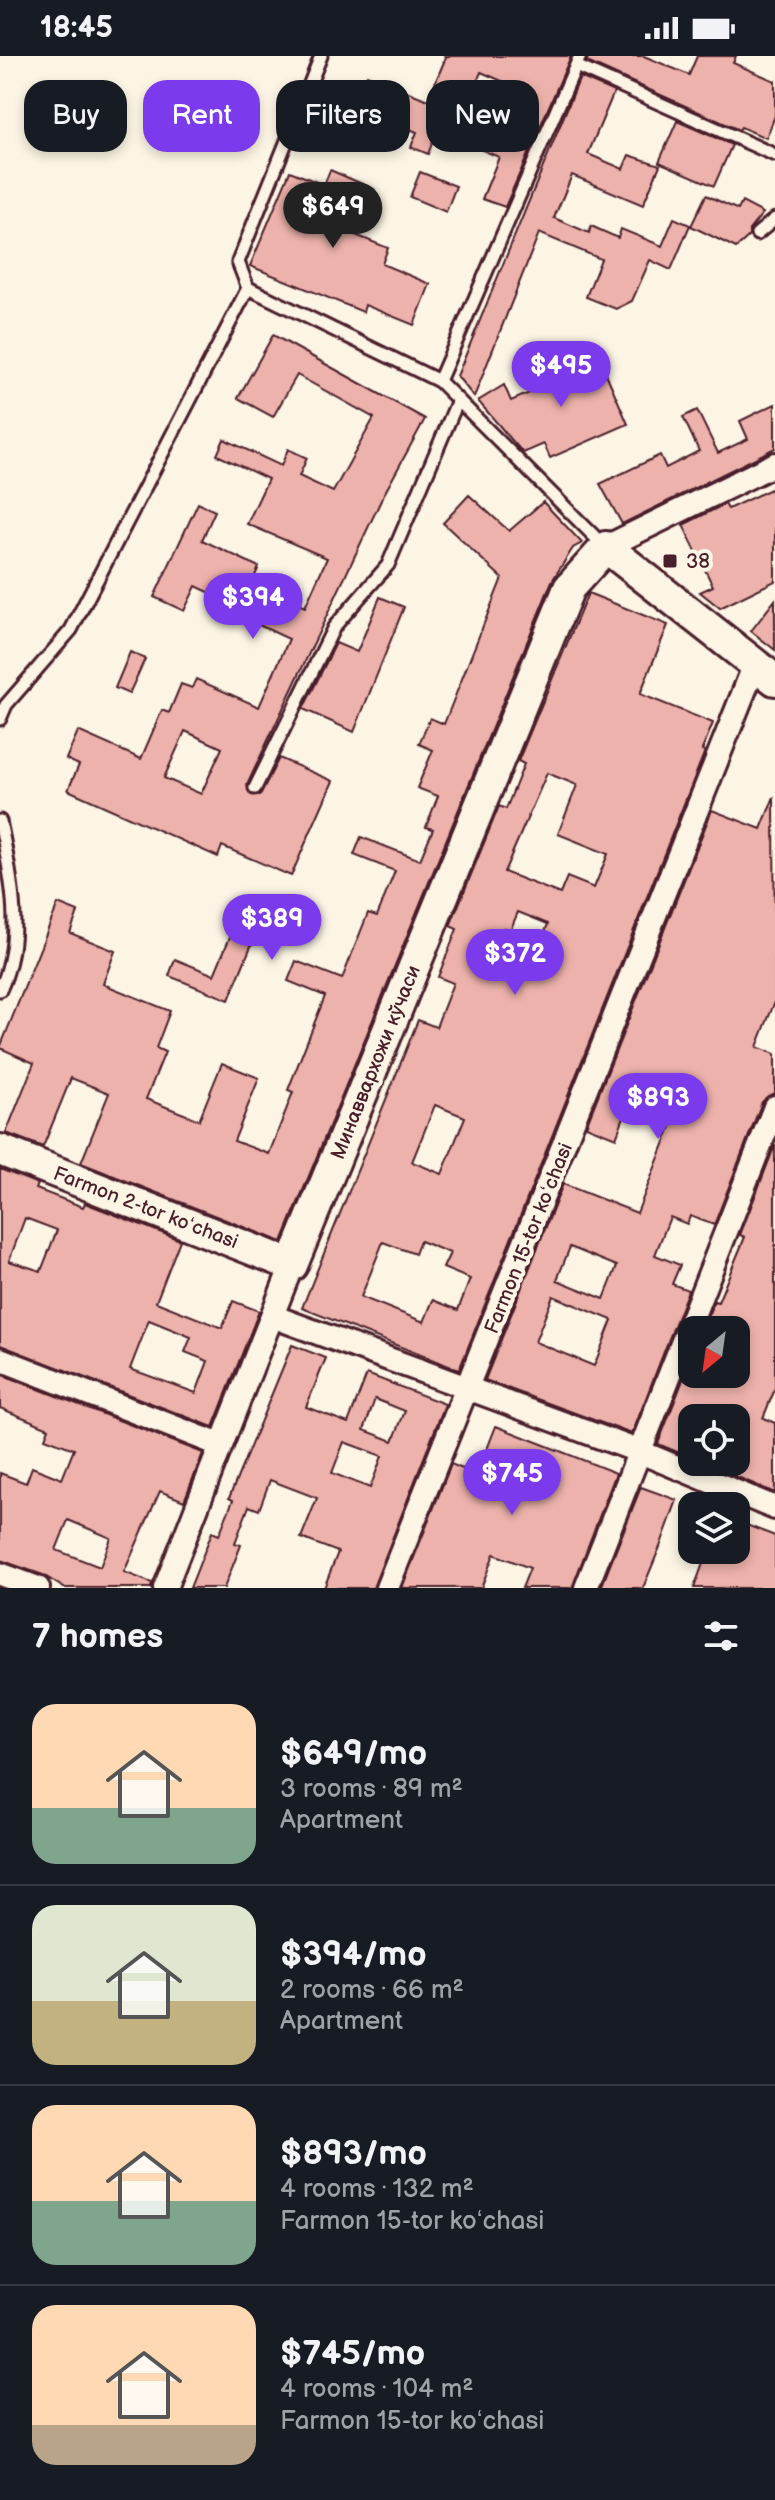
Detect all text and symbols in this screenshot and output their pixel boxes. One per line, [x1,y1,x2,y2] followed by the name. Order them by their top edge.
[40,10,113,46] text: 18:45
[24,80,127,152] chip: Buy
[143,80,260,152] chip: Rent
[276,80,410,152] chip: Filters
[426,80,539,152] chip: New
[286,182,380,250] pin: $649
[301,192,365,223] text: $649
[514,341,608,409] pin: $495
[530,351,592,382] text: $495
[686,550,710,574] place label: 38
[661,552,679,570] marker: 38
[206,573,300,641] pin: $394
[222,583,284,614] text: $394
[225,894,319,962] pin: $389
[240,904,304,935] text: $389
[468,929,562,997] pin: $372
[484,939,546,970] text: $372
[326,962,426,1163] street label: Минаввархожи кўчаси
[611,1073,705,1141] pin: $893
[626,1083,690,1114] text: $893
[480,1140,578,1337] street label: Farmon 15-tor koʻchasi
[50,1162,241,1254] street label: Farmon 2-tor koʻchasi
[678,1316,750,1388] north arrow
[678,1316,750,1564] map controls
[678,1404,750,1476] button: locate
[465,1449,559,1517] pin: $745
[481,1459,543,1490] text: $745
[678,1492,750,1564] button: layers
[699,1614,743,1658] icon: filters
[32,1616,163,1657] text: 7 homes
[280,1733,427,1774] text: $649/mo
[96,1736,192,1832] icon: home
[280,1774,463,1805] text: 3 rooms · 89 m²
[280,1805,403,1836] text: Apartment
[280,1934,427,1975] text: $394/mo
[96,1937,192,2033] icon: home
[280,1975,464,2006] text: 2 rooms · 66 m²
[280,2006,403,2037] text: Apartment
[280,2133,427,2174] text: $893/mo
[96,2137,192,2233] icon: home
[280,2174,474,2205] text: 4 rooms · 132 m²
[280,2206,544,2237] text: Farmon 15-tor koʻchasi
[280,2333,425,2374] text: $745/mo
[96,2337,192,2433] icon: home
[280,2374,474,2405] text: 4 rooms · 104 m²
[280,2406,544,2437] text: Farmon 15-tor koʻchasi

